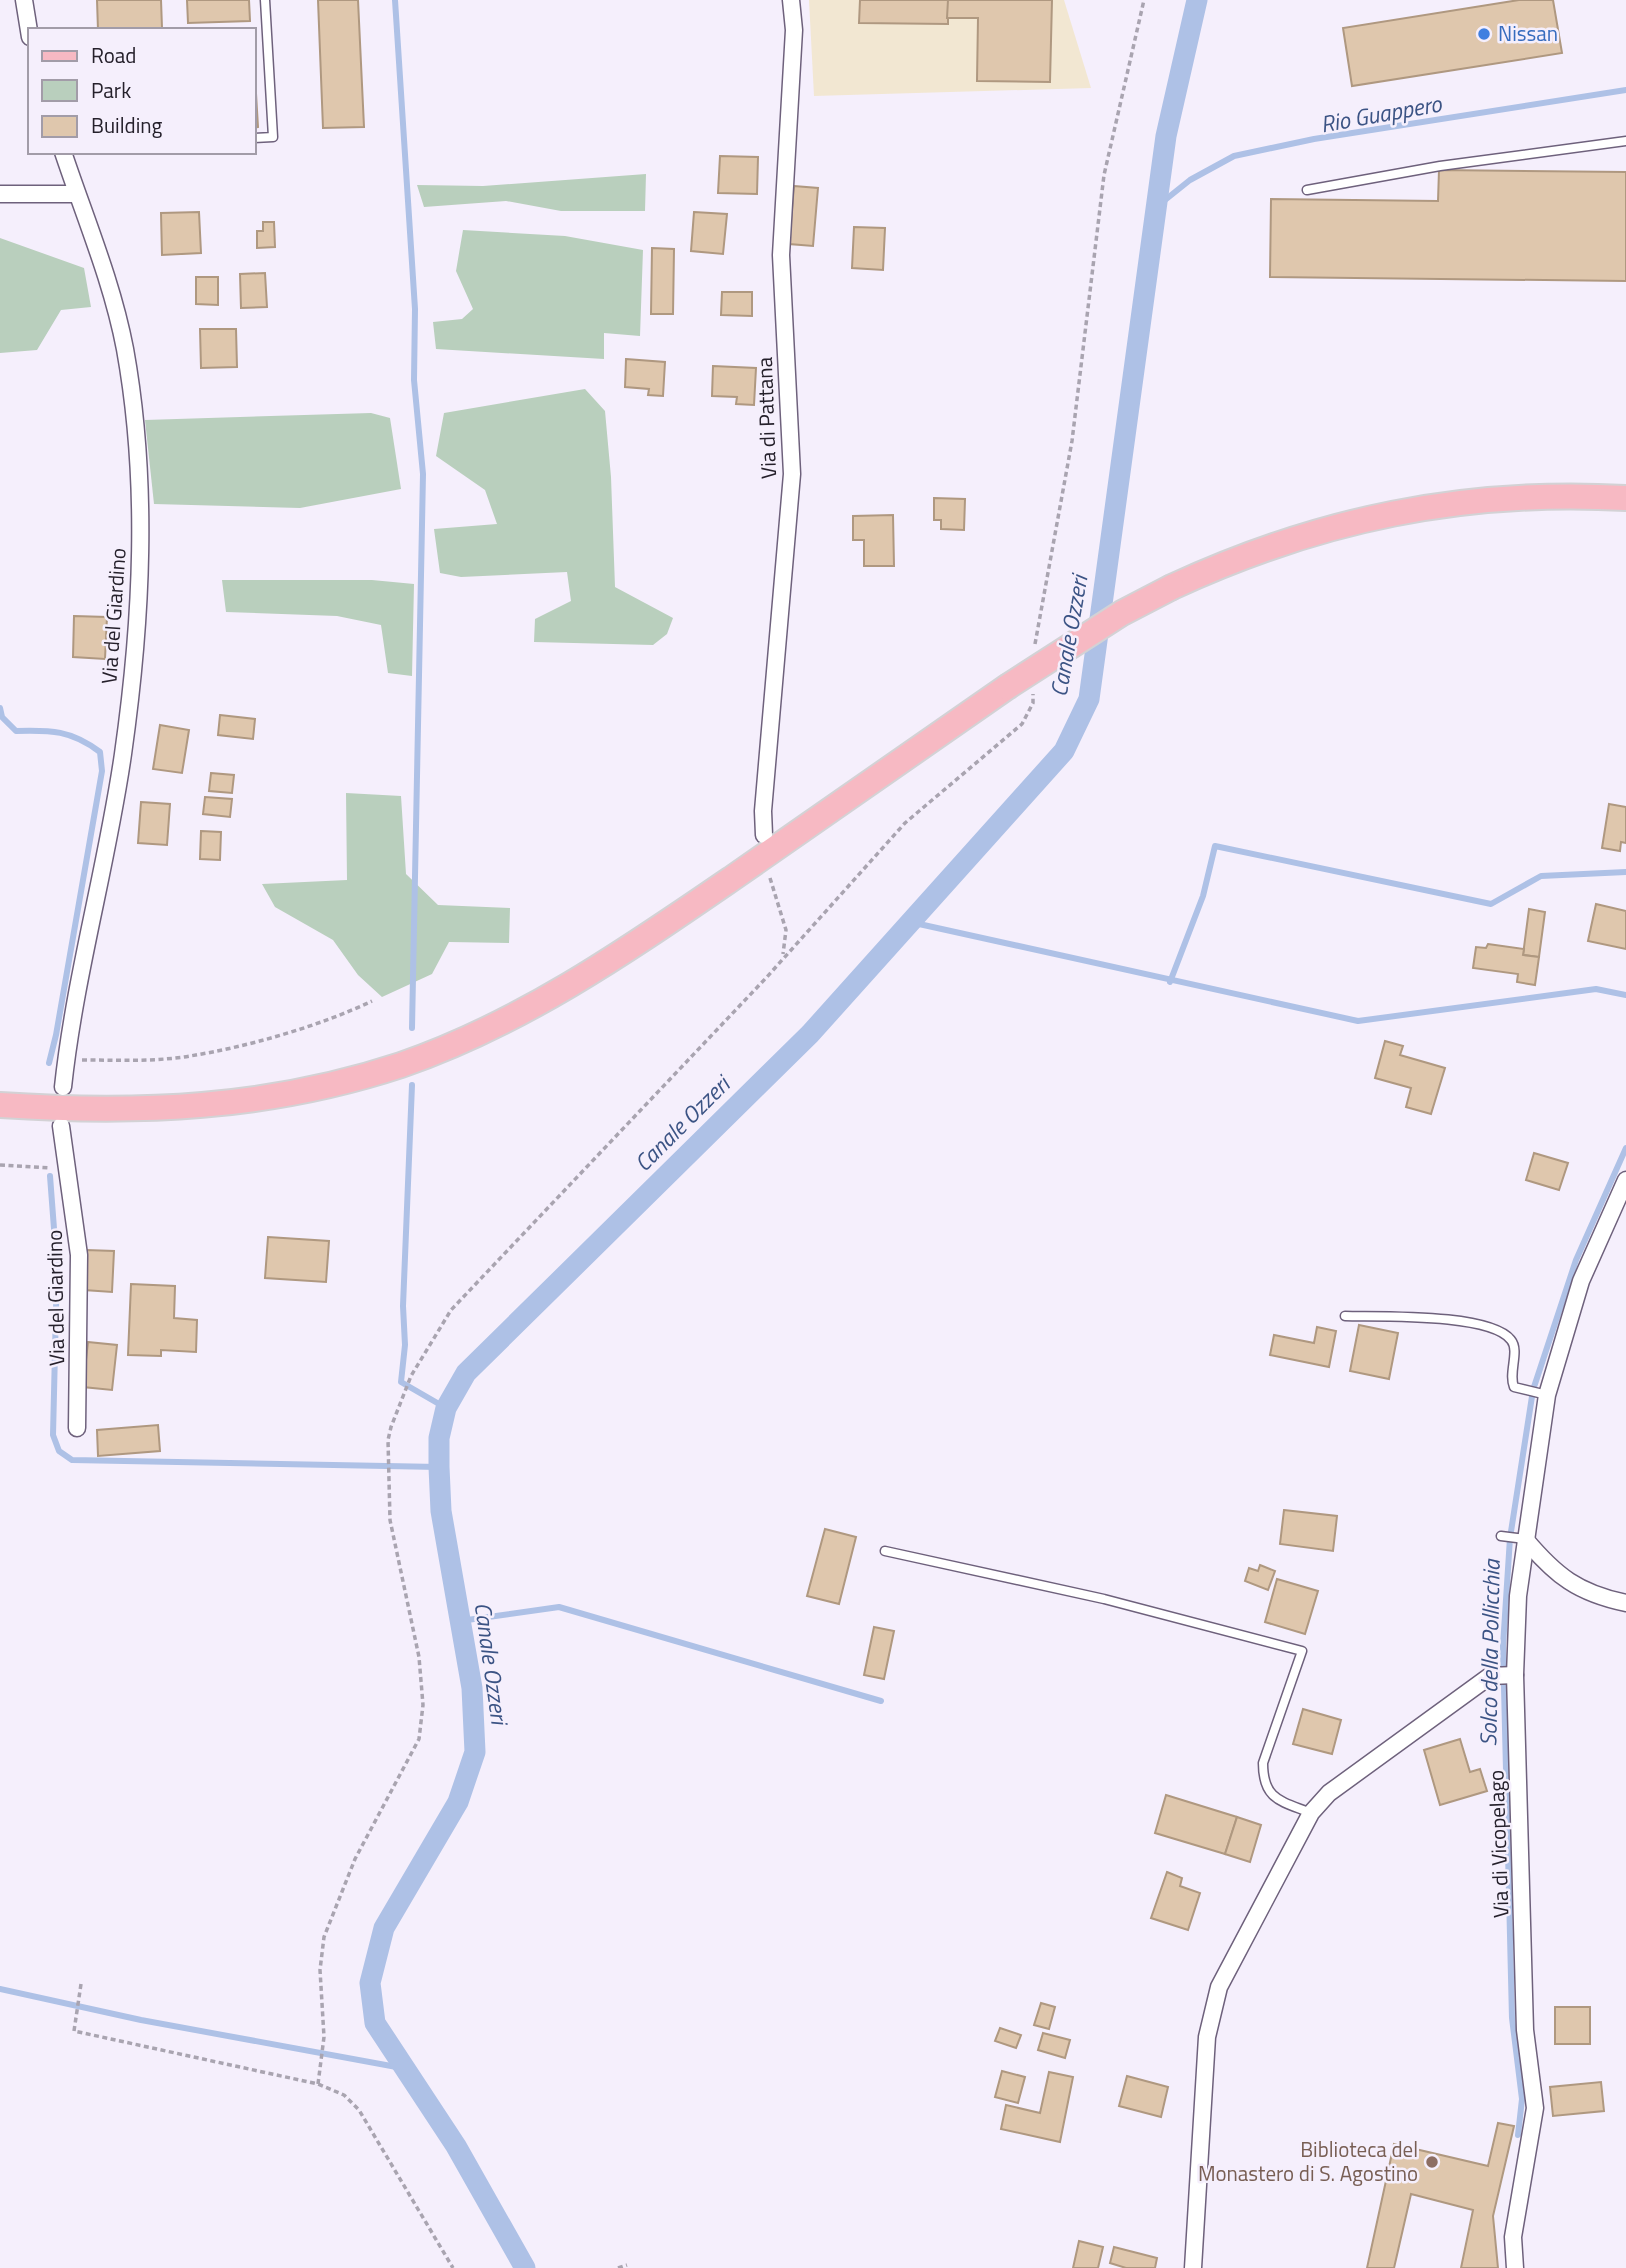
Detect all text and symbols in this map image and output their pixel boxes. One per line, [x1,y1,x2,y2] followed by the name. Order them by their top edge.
[1498,17,1558,49] place label: Nissan
[1476,26,1492,42] marker: Nissan
[28,28,256,154] legend
[91,39,136,71] text: Road
[91,74,131,106] text: Park
[1318,86,1445,141] water label: Rio Guappero
[91,109,163,141] text: Building
[748,356,784,480] street label: Via di Pattana
[92,547,134,685] street label: Via del Giardino
[1041,570,1097,699] water label: Canale Ozzeri
[626,1066,739,1179] water label: Canale Ozzeri
[38,1230,72,1366] street label: Via del Giardino
[1470,1558,1509,1747] water label: Solco della Pollicchia
[466,1600,518,1728] water label: Canale Ozzeri
[1479,1769,1517,1919] street label: Via di Vicopelago
[1198,2133,1418,2189] place label: Biblioteca del Monastero di S. Agostino
[1424,2154,1440,2170] marker: Biblioteca del Monastero di S. Agostino

